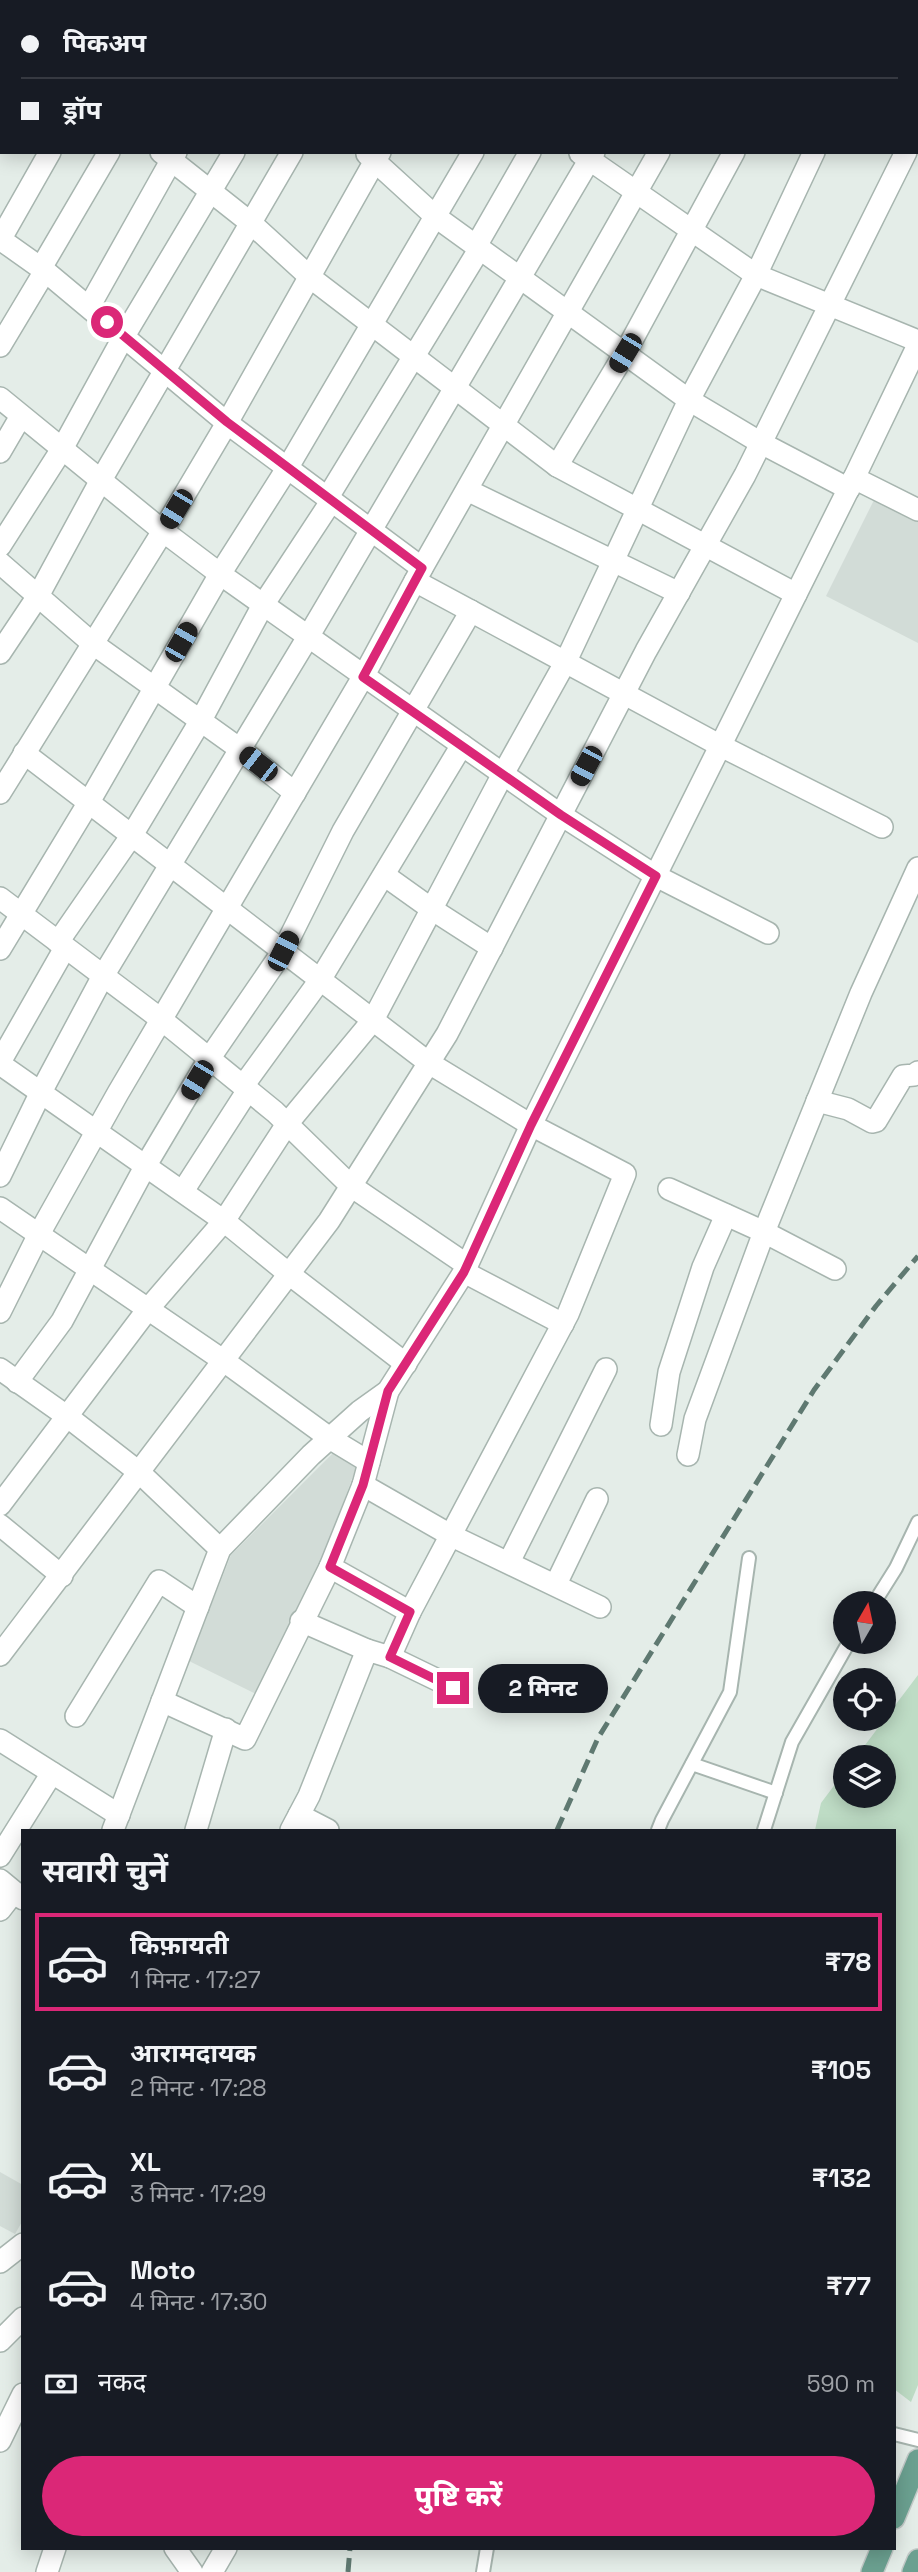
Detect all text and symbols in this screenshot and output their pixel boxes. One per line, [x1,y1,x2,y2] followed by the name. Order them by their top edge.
[63,26,146,60] text: पिकअप
[63,93,101,127] text: ड्रॉप
[91,306,123,338] route start
[606,330,645,376] car
[157,486,196,532] car
[162,619,201,665] car
[235,743,282,785] car
[567,743,606,789] car
[265,928,302,974] car
[178,1057,217,1103] car
[833,1591,896,1654] north arrow
[833,1591,896,1808] map controls
[477,1664,607,1712] callout: 2 मिनट
[833,1668,896,1731] button: locate
[437,1672,469,1704] route end
[508,1673,578,1703] text: 2 मिनट
[833,1745,896,1808] button: layers
[42,1851,168,1891] text: सवारी चुनें
[130,1928,229,1962] text: किफ़ायती
[46,1931,109,1994] icon: car
[825,1945,871,1979] text: ₹78
[130,1965,261,1995] text: 1 मिनट · 17:27
[130,2036,256,2070] text: आरामदायक
[46,2039,109,2102] icon: car
[811,2053,871,2087] text: ₹105
[130,2073,267,2103] text: 2 मिनट · 17:28
[130,2145,161,2179] text: XL
[46,2147,109,2210] icon: car
[812,2161,871,2195] text: ₹132
[130,2179,266,2209] text: 3 मिनट · 17:29
[130,2253,196,2287] text: Moto
[46,2255,109,2318] icon: car
[826,2269,871,2303] text: ₹77
[130,2287,268,2317] text: 4 मिनट · 17:30
[42,2365,80,2403] icon: cash
[98,2365,146,2399] text: नकद
[807,2369,875,2399] text: 590 m
[42,2456,875,2536] button: पुष्टि करें

